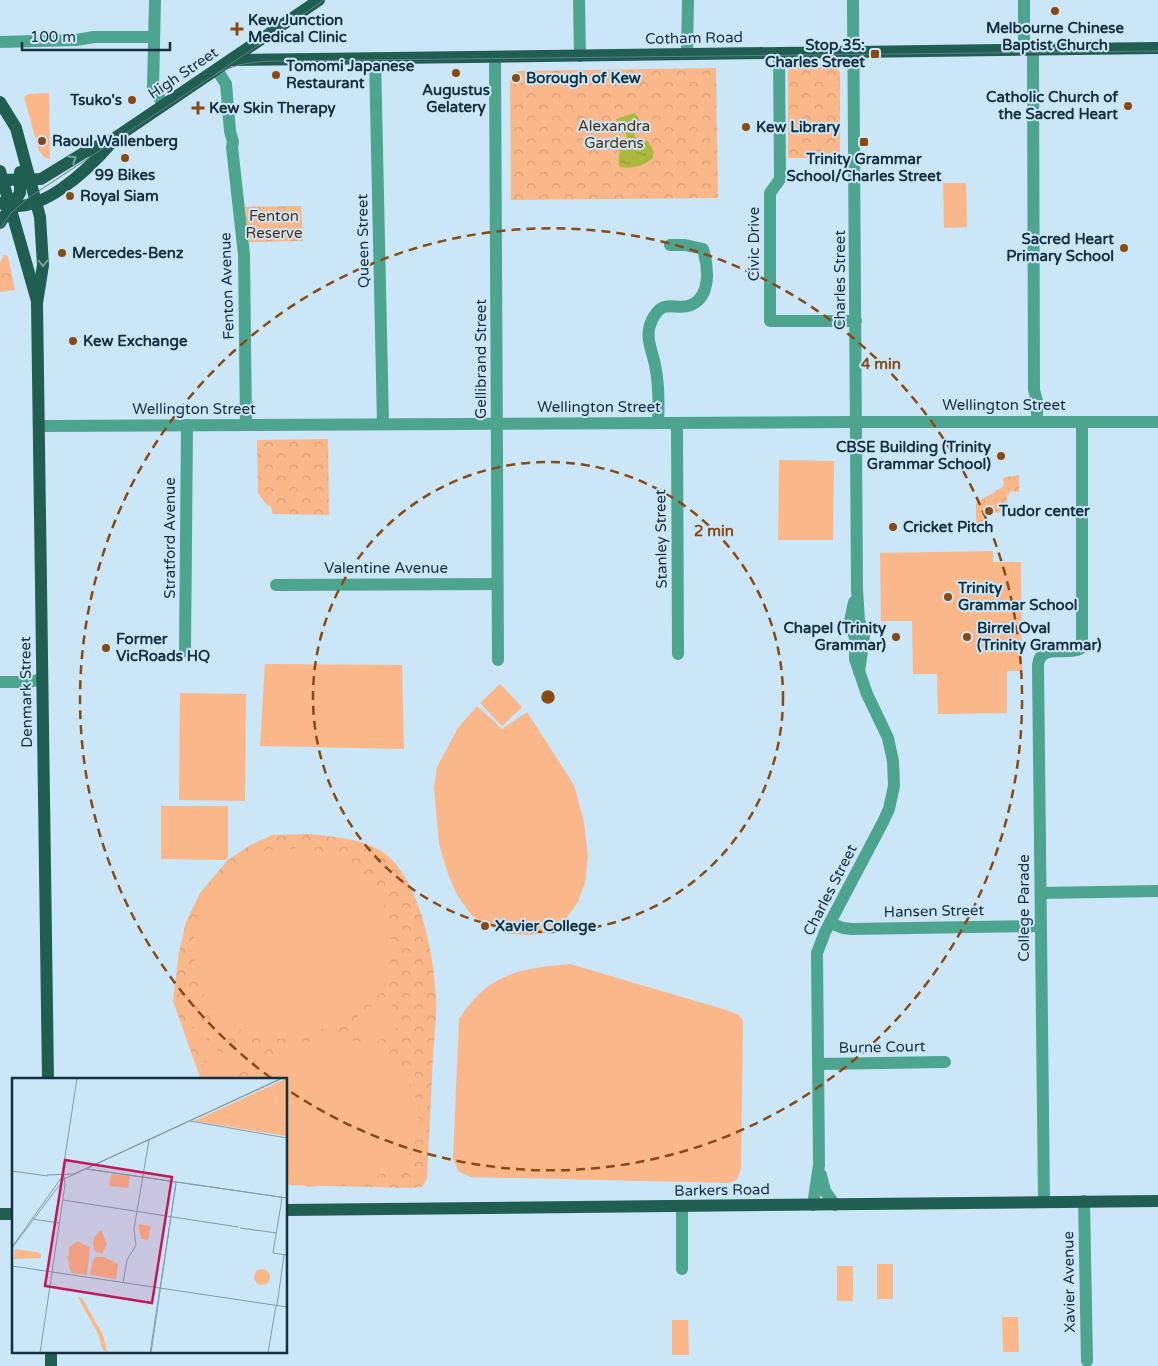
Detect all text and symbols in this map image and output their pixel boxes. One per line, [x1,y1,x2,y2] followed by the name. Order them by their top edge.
[1049,5,1061,17] marker: Melbourne Chinese Baptist Church
[248,11,347,46] place label: Kew Junction Medical Clinic
[986,19,1125,55] place label: Melbourne Chinese Baptist Church
[22,20,170,52] scale bar
[230,22,244,36] marker: Kew Junction Medical Clinic
[30,28,76,46] text: 100 m
[645,28,743,48] street label: Cotham Road
[765,36,865,71] place label: Stop 35: Charles Street
[145,43,222,103] street label: High Street
[869,48,881,60] marker: Stop 35: Charles Street
[285,57,415,92] place label: Tomomi Japanese Restaurant
[450,67,462,79] marker: Augustus Gelatery
[270,69,282,81] marker: Tomomi Japanese Restaurant
[526,69,641,88] place label: Borough of Kew
[510,72,522,84] marker: Borough of Kew
[422,81,490,117] place label: Augustus Gelatery
[986,88,1118,123] place label: Catholic Church of the Sacred Heart
[69,91,122,109] place label: Tsuko's
[126,94,138,106] marker: Tsuko's
[209,99,336,118] place label: Kew Skin Therapy
[1122,100,1134,112] marker: Catholic Church of the Sacred Heart
[191,101,205,115] marker: Kew Skin Therapy
[578,117,650,152] park label: Alexandra Gardens
[756,118,840,137] place label: Kew Library
[740,121,752,133] marker: Kew Library
[52,132,178,151] place label: Raoul Wallenberg
[36,135,48,147] marker: Raoul Wallenberg
[858,136,870,148] marker: Trinity Grammar School/Charles Street
[787,150,942,185] place label: Trinity Grammar School/Charles Street
[119,152,131,164] marker: 99 Bikes
[67,156,76,166] one-way arrow
[95,166,155,184] place label: 99 Bikes
[80,187,159,206] place label: Royal Siam
[64,190,76,202] marker: Royal Siam
[353,194,373,288] street label: Queen Street
[246,207,302,242] park label: Fenton Reserve
[745,207,763,281] street label: Civic Drive
[831,230,849,330] street label: Charles Street
[1006,230,1114,266] place label: Sacred Heart Primary School
[216,232,238,340] street label: Fenton Avenue
[1118,242,1130,254] marker: Sacred Heart Primary School
[72,244,184,262] place label: Mercedes-Benz
[56,247,68,259] marker: Mercedes-Benz
[37,260,48,268] one-way arrow
[472,299,490,419] street label: Gellibrand Street
[83,332,188,351] place label: Kew Exchange
[67,335,79,347] marker: Kew Exchange
[861,355,901,373] text: 4 min
[942,396,1066,414] street label: Wellington Street
[537,398,661,416] street label: Wellington Street
[132,400,256,418] street label: Wellington Street
[836,438,991,473] place label: CBSE Building (Trinity Grammar School)
[995,450,1007,462] marker: CBSE Building (Trinity Grammar School)
[161,477,179,599] street label: Stratford Avenue
[651,489,671,589] street label: Stanley Street
[998,502,1090,520] place label: Tudor center
[983,505,995,517] marker: Tudor center
[903,518,993,536] place label: Cricket Pitch
[887,521,899,533] marker: Cricket Pitch
[694,522,734,540] text: 2 min
[324,559,448,577] street label: Valentine Avenue
[957,579,1078,614] place label: Trinity Grammar School
[942,591,954,603] marker: Trinity Grammar School
[783,619,886,654] place label: Chapel (Trinity Grammar)
[977,619,1102,655] place label: Birrel Oval (Trinity Grammar)
[116,630,210,665] place label: Former VicRoads HQ
[890,631,902,643] marker: Chapel (Trinity Grammar)
[961,631,973,643] marker: Birrel Oval (Trinity Grammar)
[16,636,36,748] street label: Denmark Street
[100,642,112,654] marker: Former VicRoads HQ
[539,688,557,706] centre of rings
[799,841,861,939] street label: Charles Street
[1015,854,1033,962] street label: College Parade
[884,901,985,921] street label: Hansen Street
[495,917,597,936] place label: Xavier College
[479,920,491,932] marker: Xavier College
[839,1037,926,1057] street label: Burne Court
[12,1078,288,1354] inset map
[674,1180,770,1200] street label: Barkers Road
[1059,1231,1079,1333] street label: Xavier Avenue

